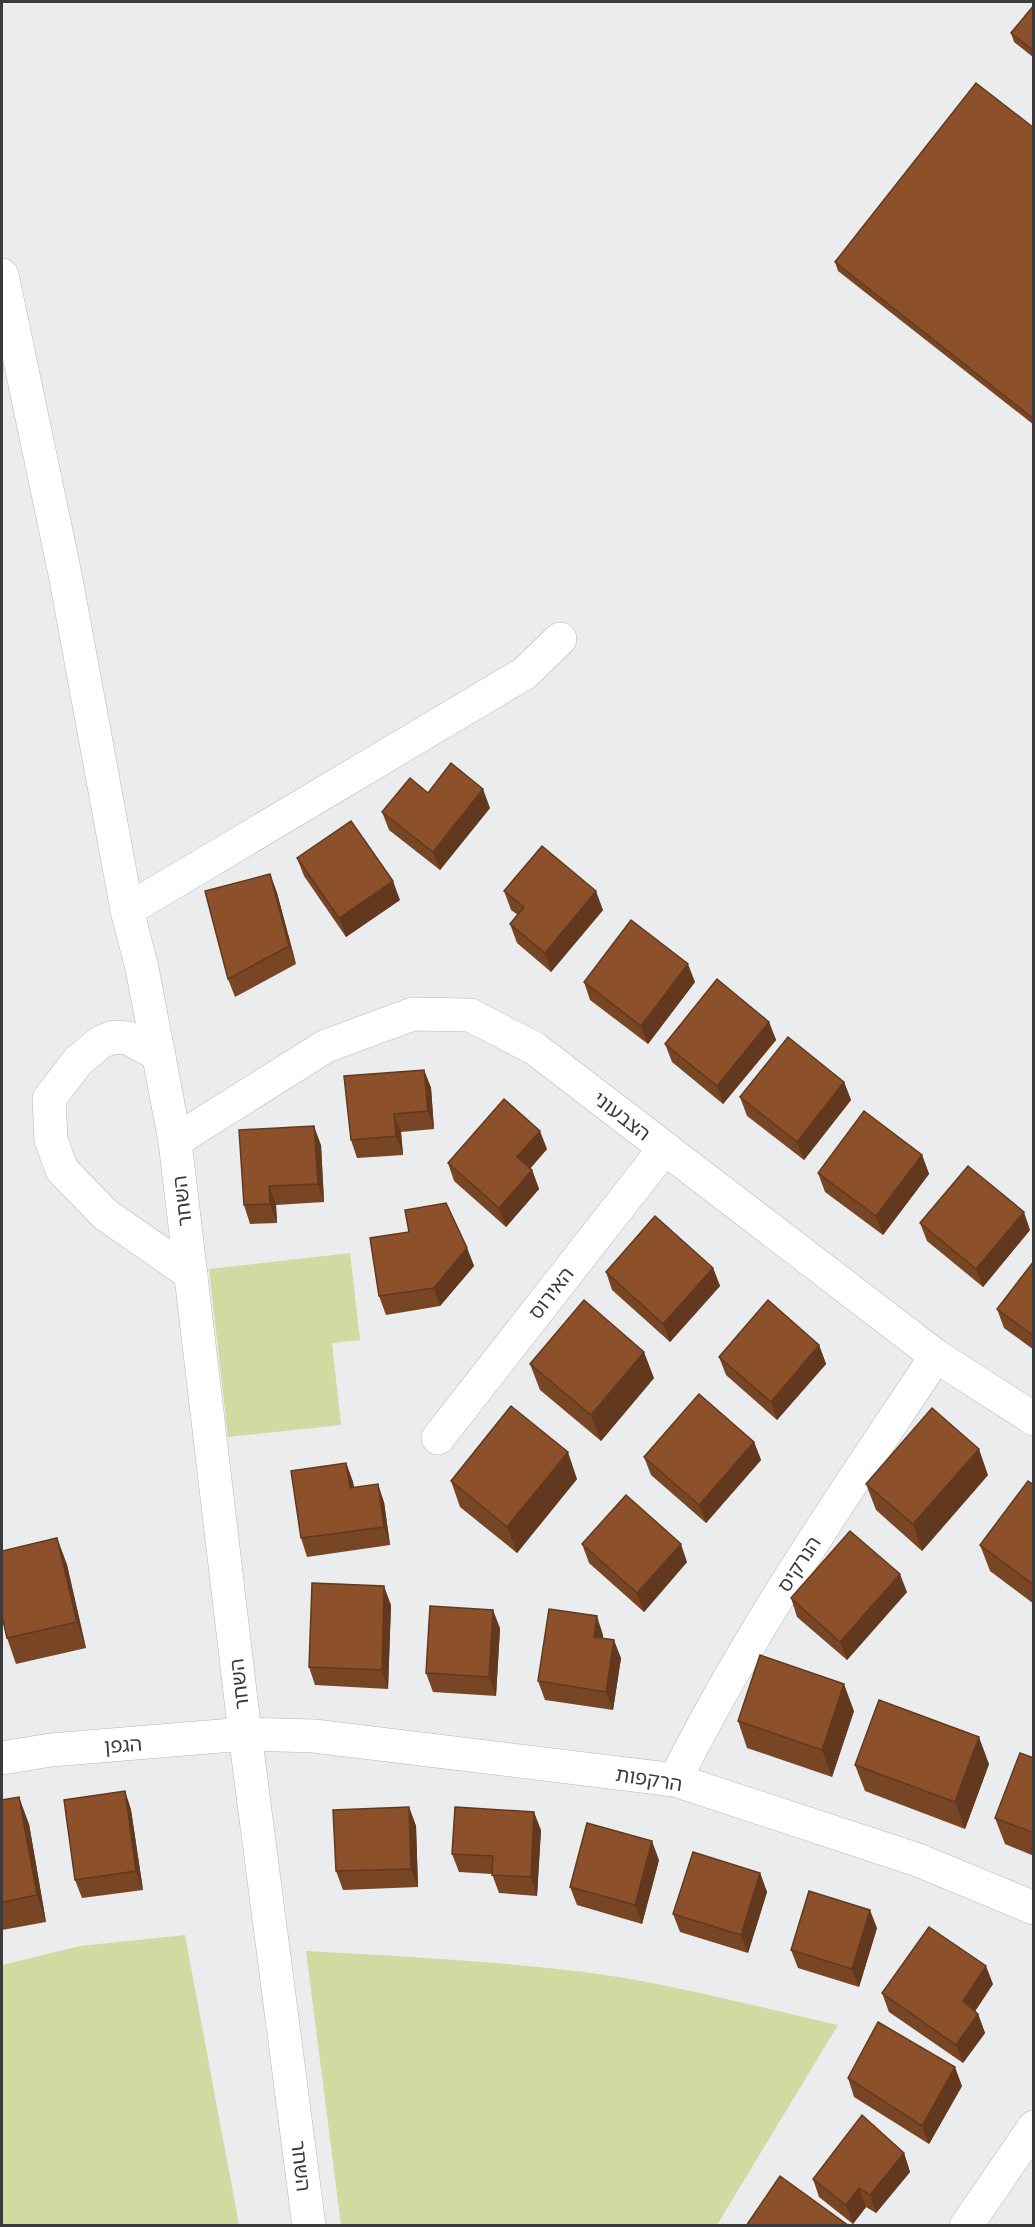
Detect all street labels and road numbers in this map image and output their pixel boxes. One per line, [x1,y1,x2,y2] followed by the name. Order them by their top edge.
[588,1086,656,1146] street label: הצבעוני
[166,1174,198,1228] street label: השחר
[522,1262,580,1324] street label: האירוס
[771,1531,827,1597] street label: הנרקיס
[223,1657,255,1711] street label: השחר
[103,1731,143,1759] street label: הגפן
[614,1761,684,1797] street label: הרקפות
[285,2139,317,2193] street label: השחר

